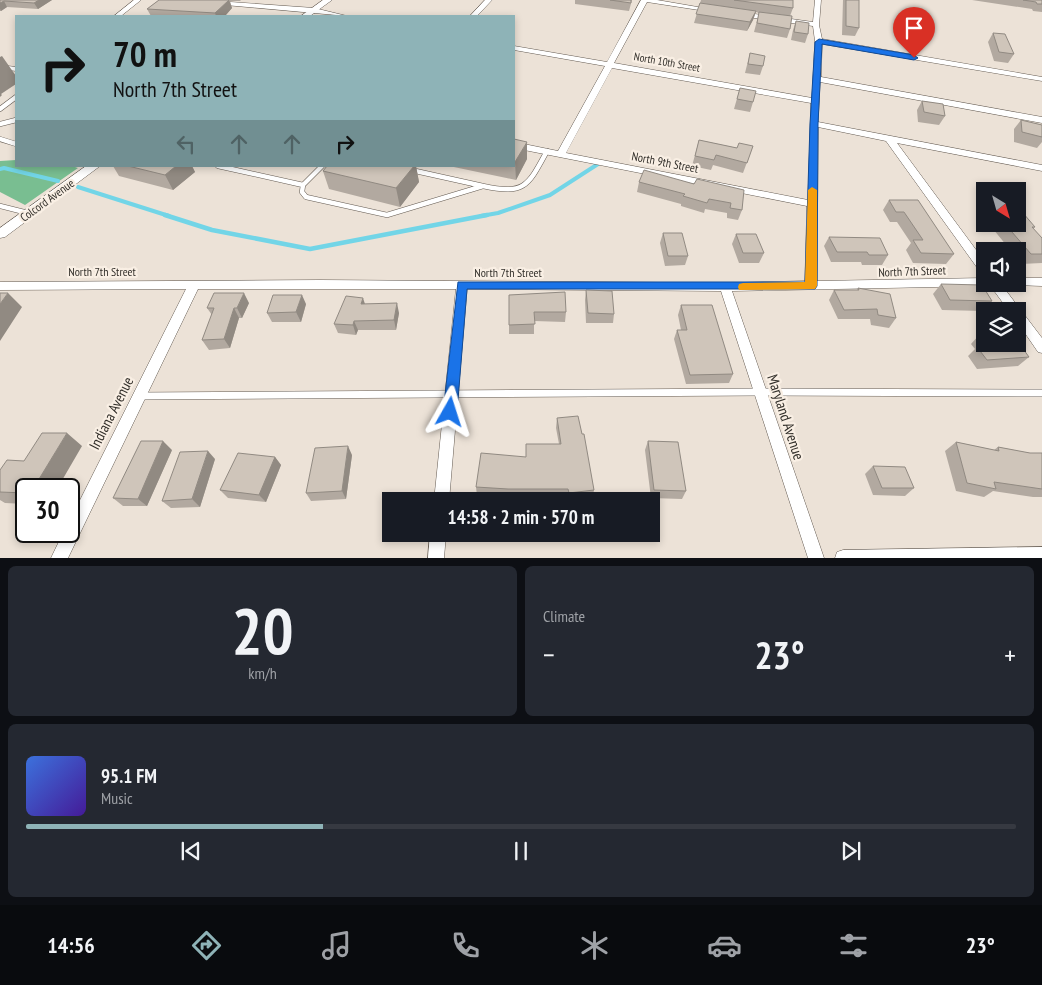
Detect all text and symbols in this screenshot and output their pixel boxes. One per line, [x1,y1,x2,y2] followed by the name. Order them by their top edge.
[893,7,935,58] pin
[900,14,928,42] icon: arrive
[113,31,177,77] text: 70 m
[30,35,95,100] icon: right
[633,49,701,75] street label: North 10th Street
[113,75,237,103] text: North 7th Street
[172,130,200,158] icon: left
[225,130,253,158] icon: ahead
[278,130,306,158] icon: ahead
[331,130,359,158] icon: right
[630,148,700,176] street label: North 9th Street
[17,175,77,225] street label: Colcord Avenue
[976,182,1026,232] north arrow
[976,182,1026,352] map controls
[976,242,1026,292] button: sound
[878,262,947,280] street label: North 7th Street
[68,264,137,279] street label: North 7th Street
[474,265,543,280] street label: North 7th Street
[976,302,1026,352] button: layers
[763,372,809,462] street label: Maryland Avenue
[85,373,137,453] street label: Indiana Avenue
[423,385,475,437] position arrow
[15,478,80,543] speed limit sign: 30
[448,505,594,529] text: 14:58 · 2 min · 570 m
[231,588,294,672] text: 20
[543,606,585,626] text: Climate
[754,630,805,679] text: 23°
[543,636,555,673] text: −
[1004,636,1016,673] text: +
[248,663,277,683] text: km/h
[101,764,157,788] text: 95.1 FM
[101,788,133,808] text: Music
[177,837,205,865] icon: previous
[507,837,535,865] icon: pause
[837,837,865,865] icon: next
[189,928,224,963] icon: directions
[319,928,354,963] icon: music
[448,928,483,963] icon: phone
[577,928,612,963] icon: climate
[707,928,742,963] icon: car
[836,928,871,963] icon: filters
[47,931,95,959] text: 14:56
[966,931,995,959] text: 23°

